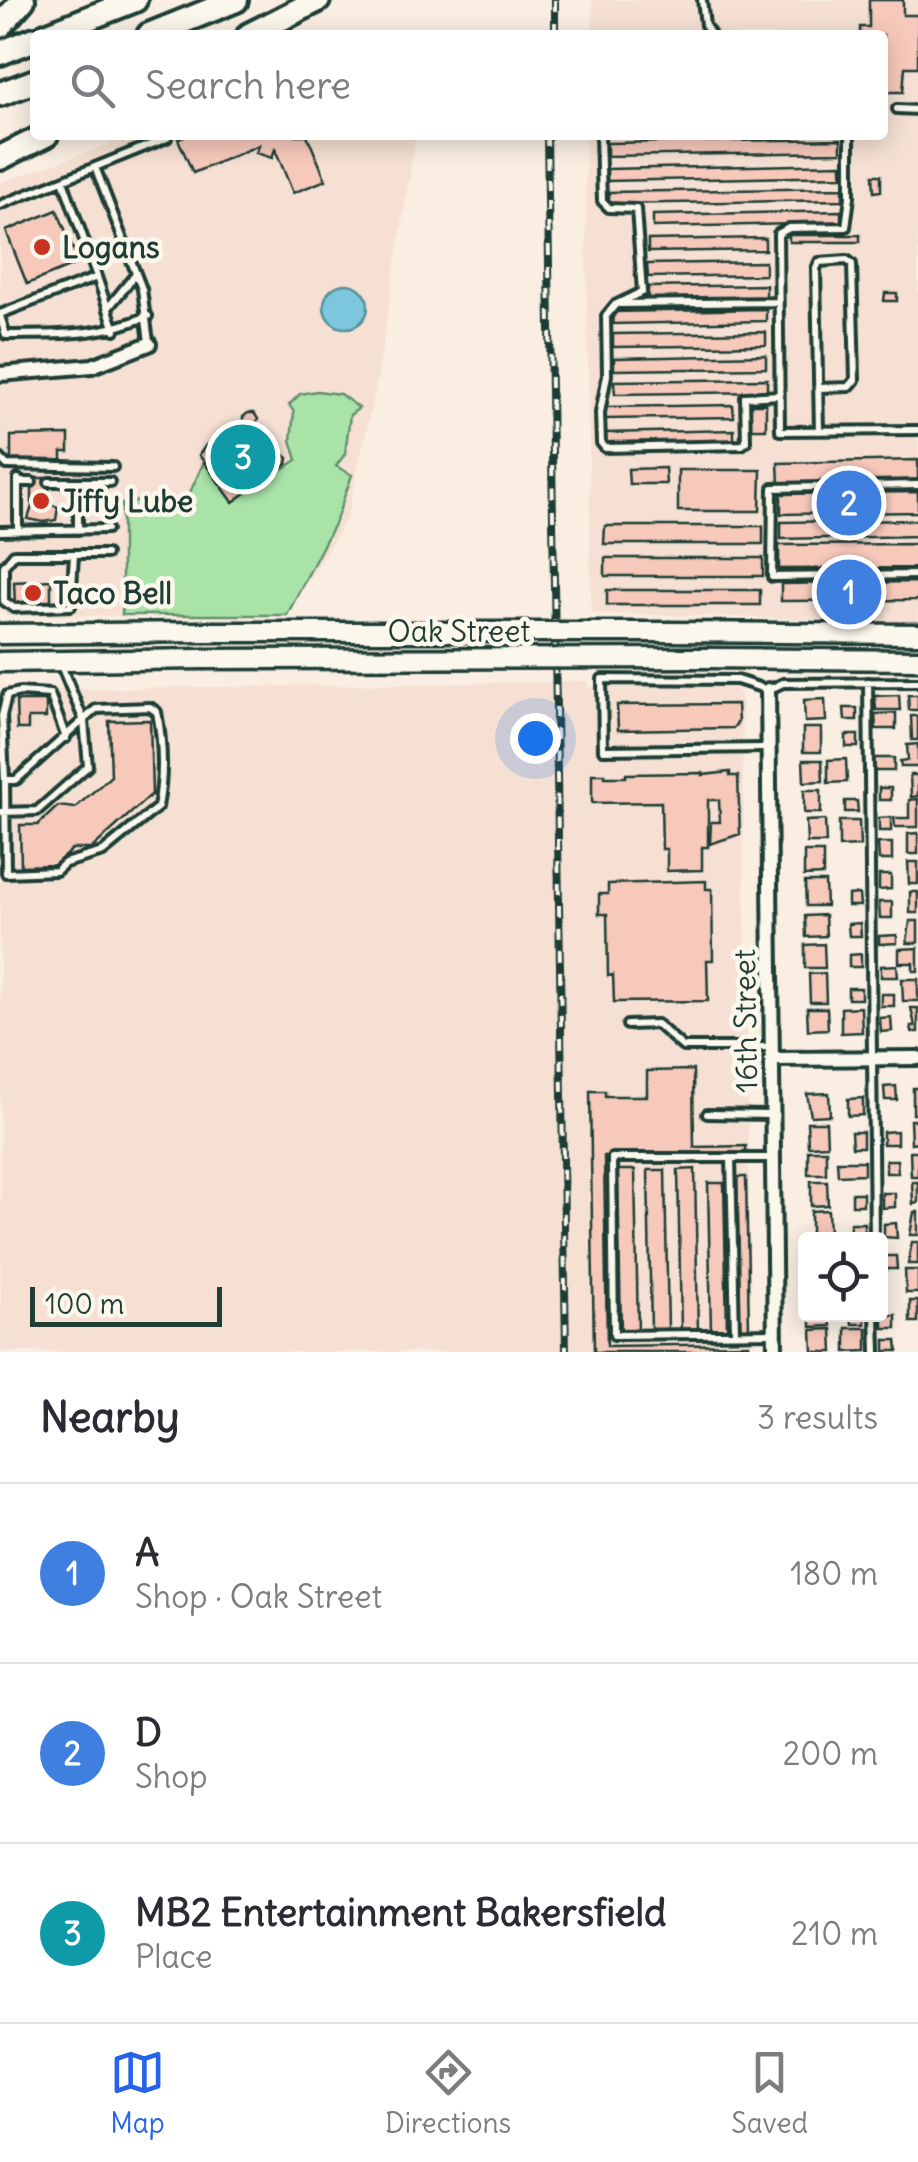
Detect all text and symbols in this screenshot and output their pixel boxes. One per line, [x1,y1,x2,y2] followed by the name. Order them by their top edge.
[30,30,888,140] search box
[65,58,120,113] icon: search
[145,62,351,109] text: Search here
[62,228,160,266] place label: Logans
[31,236,53,258] marker: Logans
[210,420,276,494] pin: 3
[816,466,882,540] pin: 2
[61,482,193,520] place label: Jiffy Lube
[30,490,52,512] marker: Jiffy Lube
[816,554,882,630] pin: 1
[53,574,172,612] place label: Taco Bell
[22,582,44,604] marker: Taco Bell
[388,612,530,650] street label: Oak Street
[510,713,561,764] your location
[725,949,765,1093] street label: 16th Street
[798,1232,888,1322] map controls
[798,1232,888,1322] button: locate
[30,1282,222,1326] scale bar
[45,1286,124,1322] text: 100 m
[40,1391,179,1443] text: Nearby
[757,1397,878,1438] text: 3 results
[135,1529,159,1576] text: A
[66,1553,79,1594] text: 1
[790,1553,878,1594] text: 180 m
[135,1576,382,1617] text: Shop · Oak Street
[135,1709,162,1756] text: D
[64,1733,81,1774] text: 2
[783,1733,878,1774] text: 200 m
[135,1756,207,1797] text: Shop
[135,1889,666,1936] text: MB2 Entertainment Bakersfield
[63,1913,82,1954] text: 3
[791,1913,878,1954] text: 210 m
[135,1936,212,1977] text: Place
[110,2045,165,2141] tab: Map
[385,2045,511,2141] tab: Directions
[731,2045,808,2141] tab: Saved

